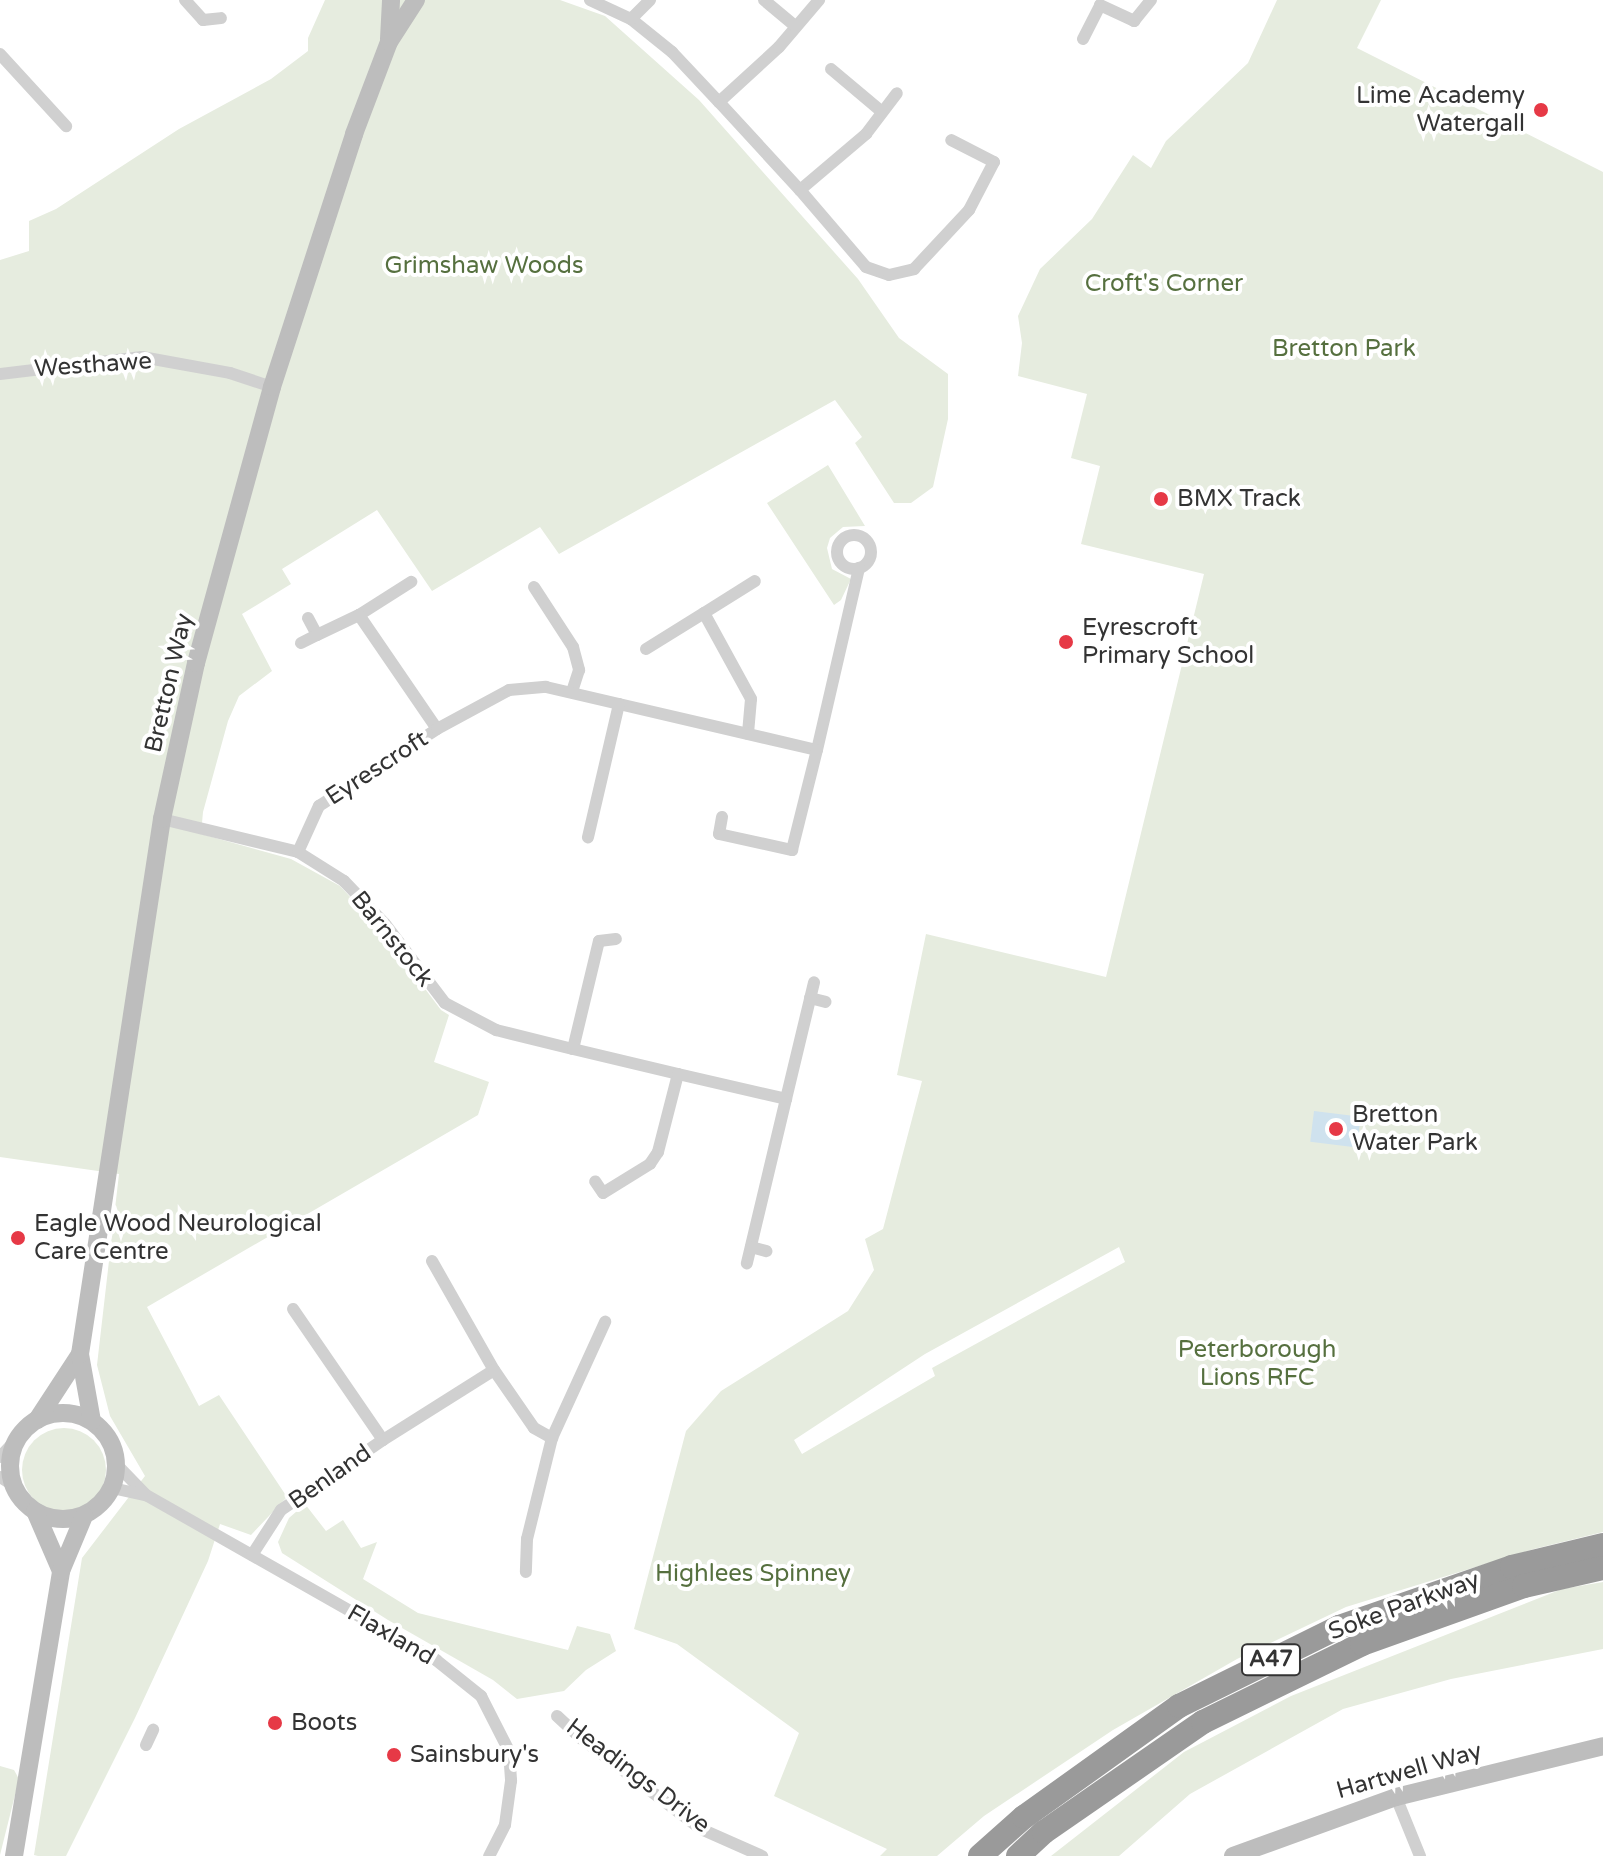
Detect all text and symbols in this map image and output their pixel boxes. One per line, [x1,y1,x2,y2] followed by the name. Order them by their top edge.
[1356,82,1525,138] place label: Lime Academy Watergall
[1532,101,1550,119] marker: Lime Academy Watergall
[384,252,584,280] park label: Grimshaw Woods
[1085,270,1243,298] park label: Croft's Corner
[1272,335,1416,363] park label: Bretton Park
[33,347,153,383] street label: Westhawe
[1177,485,1301,513] place label: BMX Track
[1152,490,1170,508] marker: BMX Track
[139,611,199,755] street label: Bretton Way
[1082,614,1254,670] place label: Eyrescroft Primary School
[1057,633,1075,651] marker: Eyrescroft Primary School
[321,724,433,812] street label: Eyrescroft
[345,885,439,993] street label: Barnstock
[1352,1101,1478,1157] place label: Bretton Water Park
[1327,1120,1345,1138] marker: Bretton Water Park
[34,1210,322,1266] place label: Eagle Wood Neurological Care Centre
[9,1229,27,1247] marker: Eagle Wood Neurological Care Centre
[1178,1336,1336,1392] park label: Peterborough Lions RFC
[283,1438,377,1516] street label: Benland
[655,1560,851,1588] park label: Highlees Spinney
[1325,1565,1483,1647] street label: Soke Parkway
[342,1599,440,1671] street label: Flaxland
[1239,1642,1303,1678] road number: A47
[291,1709,357,1737] place label: Boots
[560,1713,716,1839] street label: Headings Drive
[266,1714,284,1732] marker: Boots
[1333,1736,1485,1806] street label: Hartwell Way
[410,1741,539,1769] place label: Sainsbury's
[385,1746,403,1764] marker: Sainsbury's

